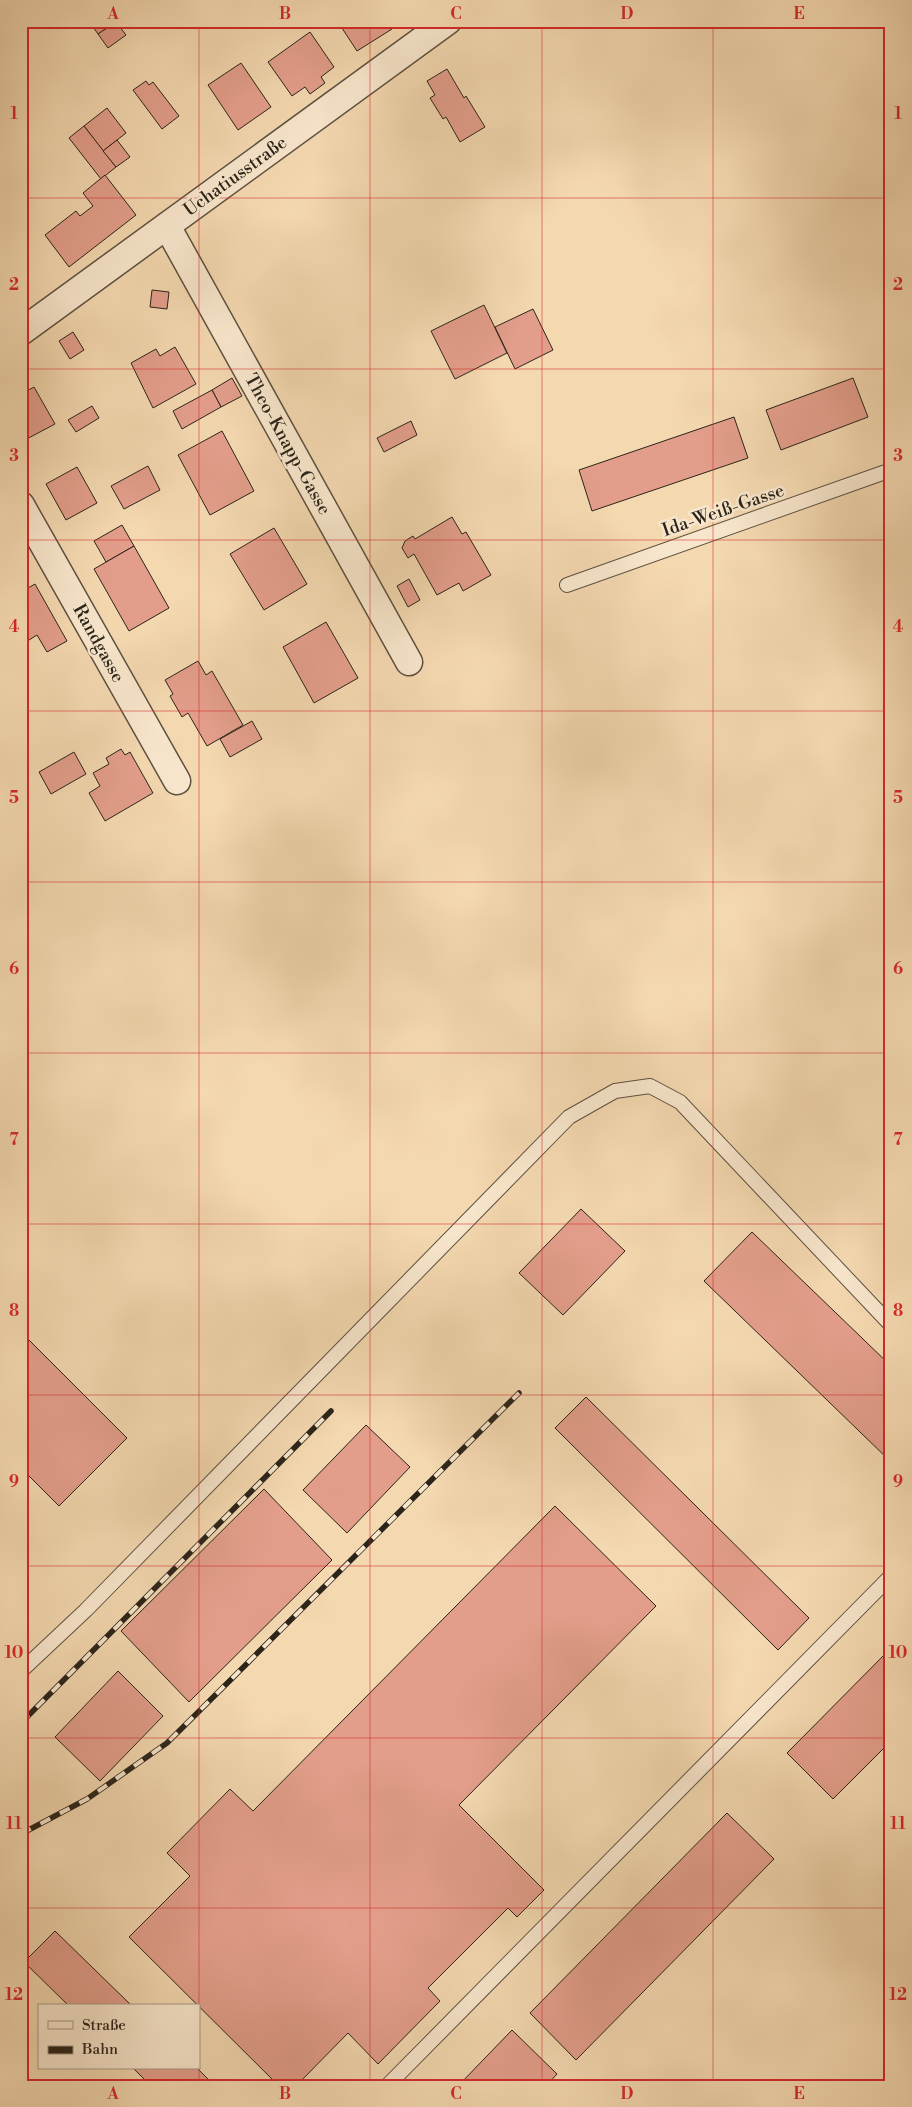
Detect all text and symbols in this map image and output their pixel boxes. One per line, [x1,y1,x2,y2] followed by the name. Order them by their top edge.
[106,4,119,24] text: A
[279,4,291,24] text: B
[450,4,462,24] text: C
[621,4,634,24] text: D
[793,4,805,24] text: E
[10,104,18,124] text: 1
[894,104,902,124] text: 1
[179,131,292,222] street label: Uchatiusstraße
[9,275,19,295] text: 2
[893,275,903,295] text: 2
[239,370,336,519] street label: Theo-Knapp-Gasse
[9,446,19,466] text: 3
[893,446,903,466] text: 3
[659,479,787,542] street label: Ida-Weiß-Gasse
[68,600,130,687] street label: Randgasse
[9,617,20,637] text: 4
[893,617,904,637] text: 4
[9,788,19,808] text: 5
[893,788,903,808] text: 5
[9,959,19,979] text: 6
[893,959,903,979] text: 6
[9,1130,19,1150] text: 7
[893,1130,903,1150] text: 7
[9,1301,19,1321] text: 8
[893,1301,903,1321] text: 8
[9,1472,19,1492] text: 9
[893,1472,903,1492] text: 9
[5,1643,23,1663] text: 10
[889,1643,907,1663] text: 10
[6,1814,22,1834] text: 11
[890,1814,906,1834] text: 11
[5,1985,23,2005] text: 12
[889,1985,907,2005] text: 12
[38,2004,200,2070] legend
[82,2016,126,2035] text: Straße
[81,2040,118,2059] text: Bahn
[106,2084,119,2104] text: A
[279,2084,291,2104] text: B
[450,2084,462,2104] text: C
[621,2084,634,2104] text: D
[793,2084,805,2104] text: E

